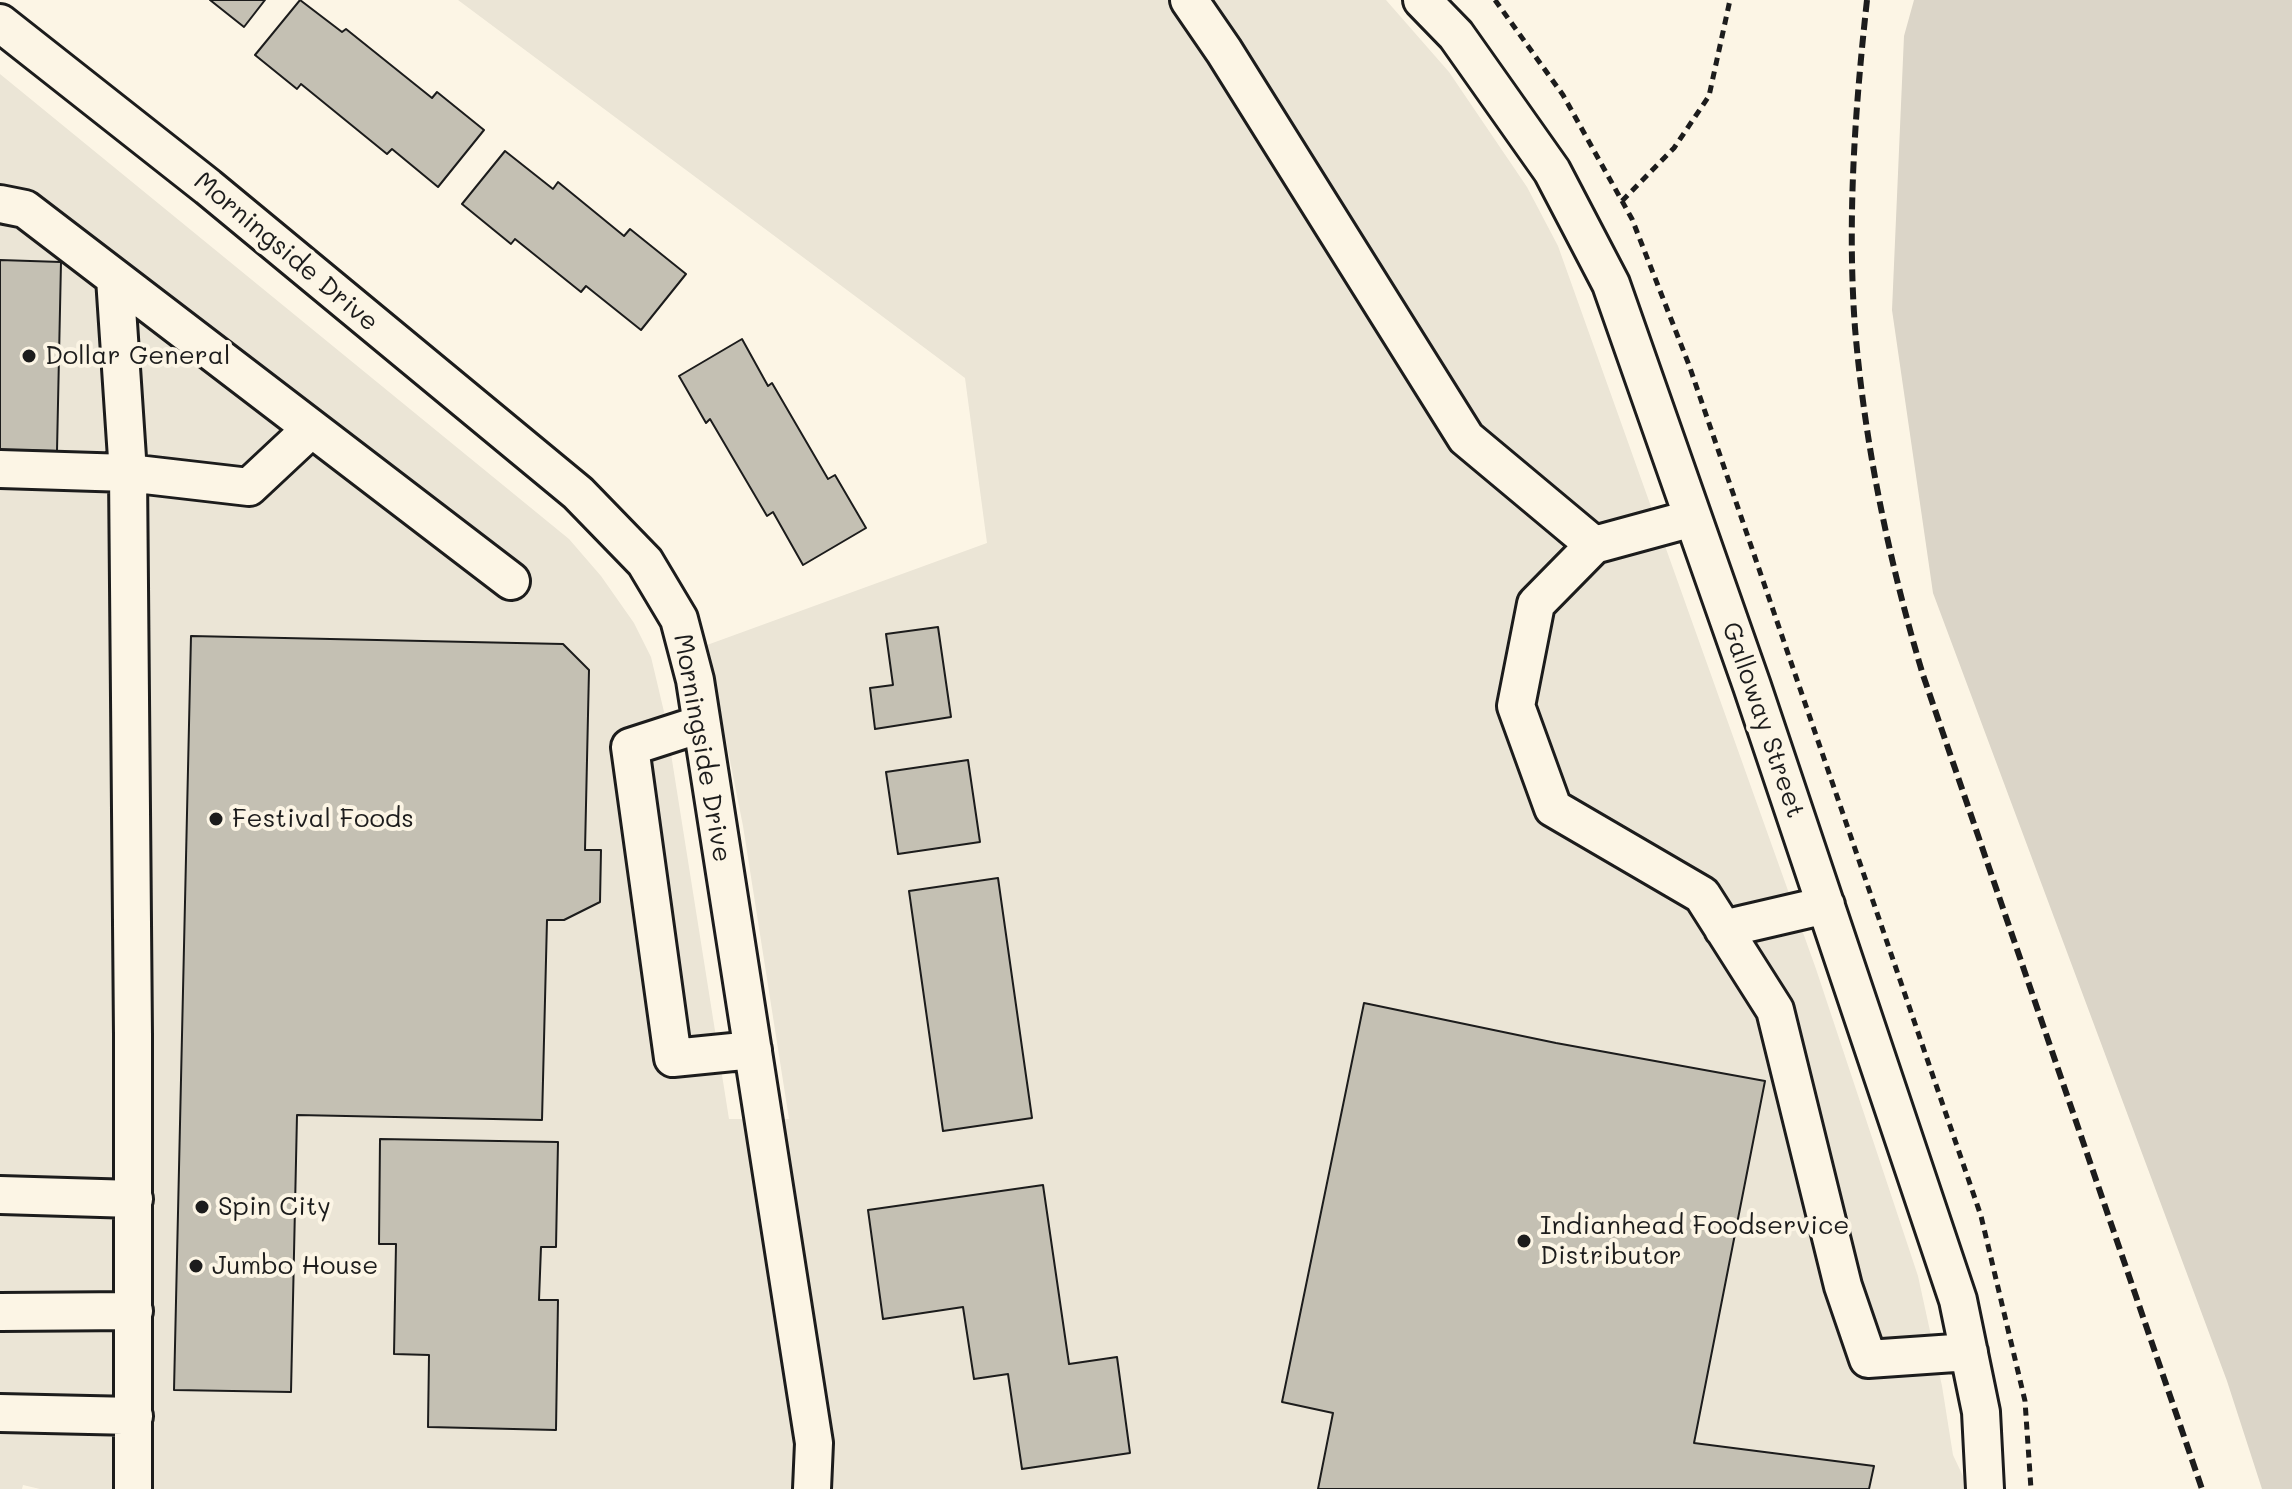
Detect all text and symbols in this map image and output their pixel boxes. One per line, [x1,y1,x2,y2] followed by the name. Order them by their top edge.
[187,166,385,338] street label: Morningside Drive
[45,340,231,372] place label: Dollar General
[20,347,38,365] marker: Dollar General
[1715,618,1811,822] street label: Galloway Street
[667,631,737,865] street label: Morningside Drive
[232,803,414,835] place label: Festival Foods
[207,810,225,828] marker: Festival Foods
[218,1191,331,1223] place label: Spin City
[193,1198,211,1216] marker: Spin City
[1540,1210,1849,1272] place label: Indianhead Foodservice Distributor
[1515,1232,1533,1250] marker: Indianhead Foodservice Distributor
[212,1250,378,1282] place label: Jumbo House
[187,1257,205,1275] marker: Jumbo House

